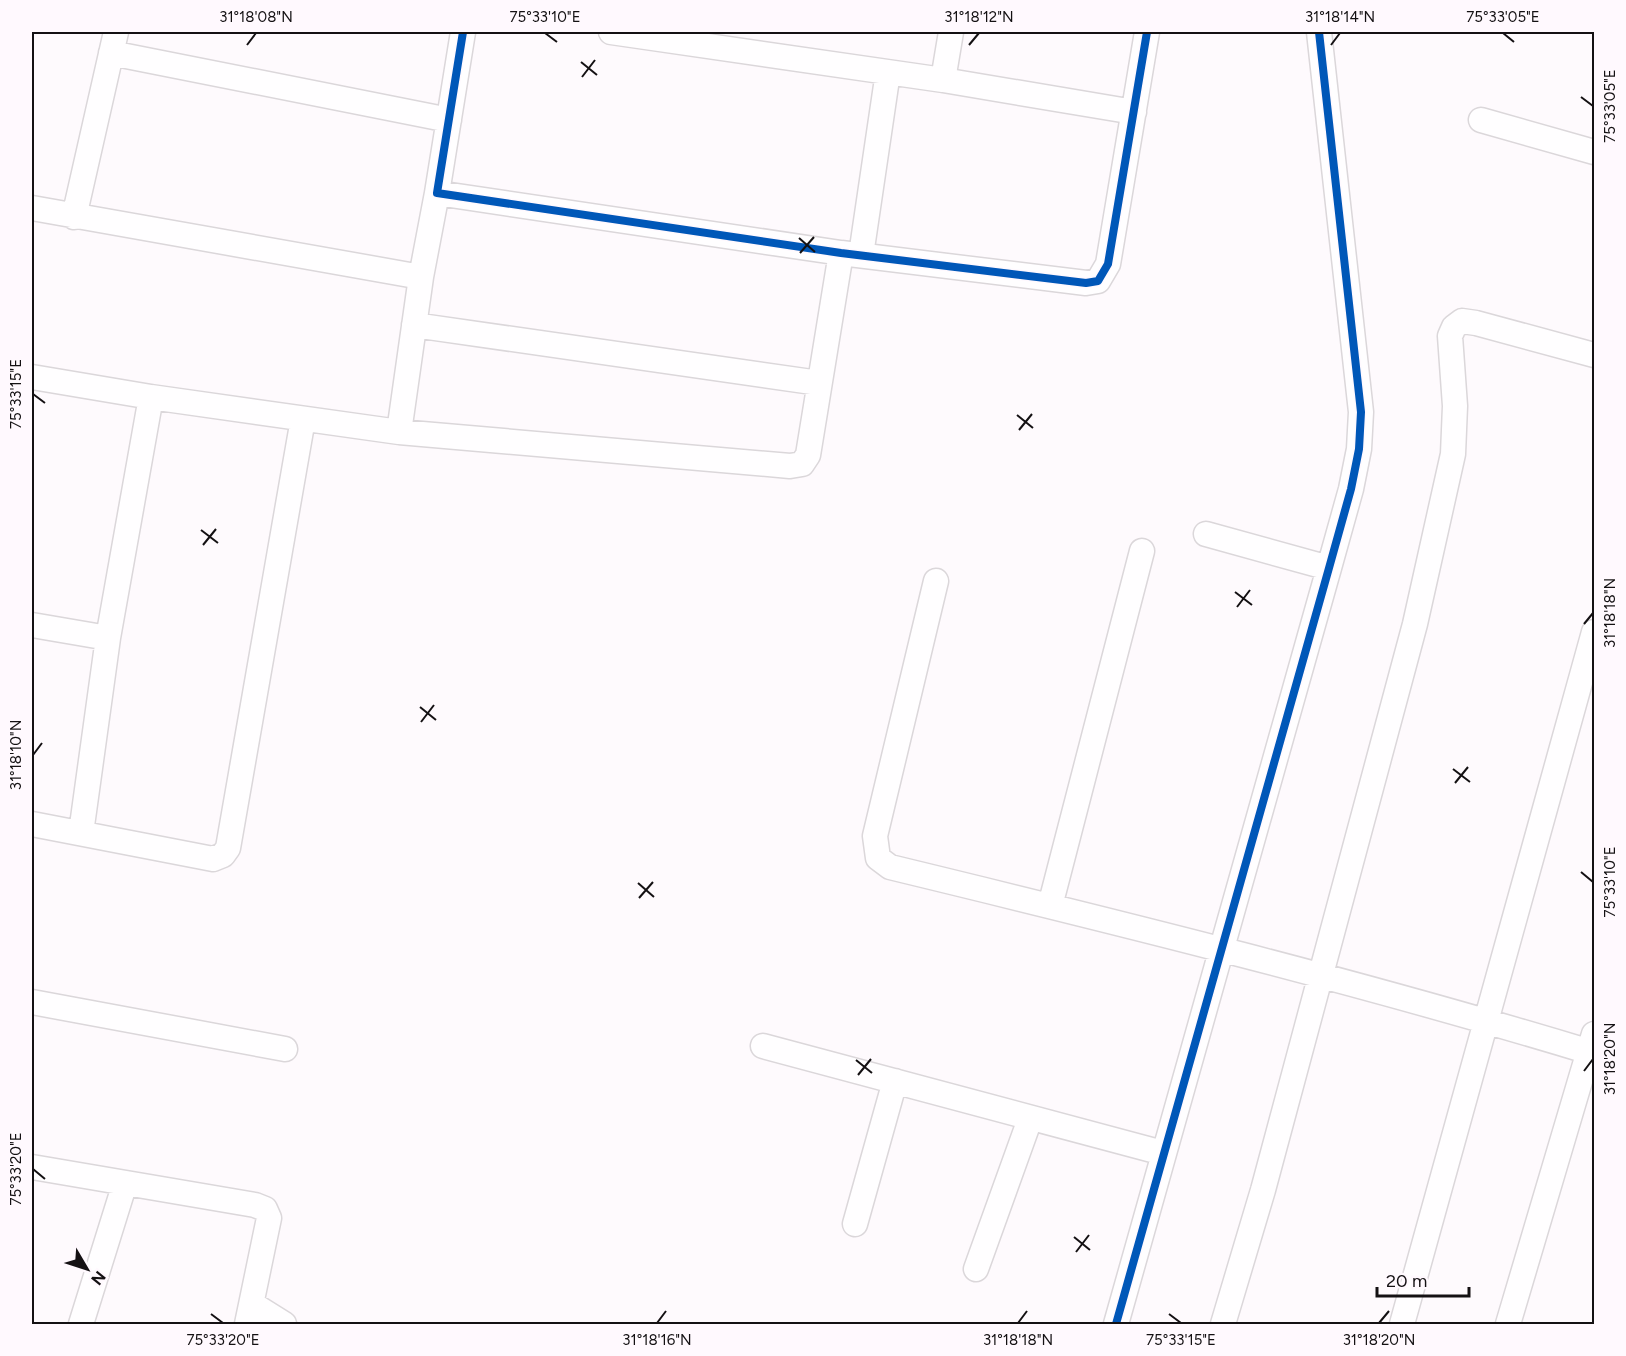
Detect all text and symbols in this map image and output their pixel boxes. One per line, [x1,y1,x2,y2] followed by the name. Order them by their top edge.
[219,8,293,26] text: 31°18'08"N
[509,8,581,26] text: 75°33'10"E
[944,8,1014,26] text: 31°18'12"N
[1305,8,1375,26] text: 31°18'14"N
[1466,8,1540,26] text: 75°33'05"E
[1601,69,1619,143] text: 75°33'05"E
[7,359,25,429] text: 75°33'15"E
[1601,578,1619,648] text: 31°18'18"N
[7,720,25,790] text: 31°18'10"N
[1601,846,1619,918] text: 75°33'10"E
[1601,1023,1619,1095] text: 31°18'20"N
[7,1132,25,1206] text: 75°33'20"E
[57,1239,117,1299] north arrow
[1377,1260,1468,1298] scale bar
[87,1267,110,1289] text: N
[1386,1270,1427,1292] text: 20 m
[186,1331,260,1349] text: 75°33'20"E
[622,1331,692,1349] text: 31°18'16"N
[983,1331,1053,1349] text: 31°18'18"N
[1146,1331,1216,1349] text: 75°33'15"E
[1343,1331,1415,1349] text: 31°18'20"N

